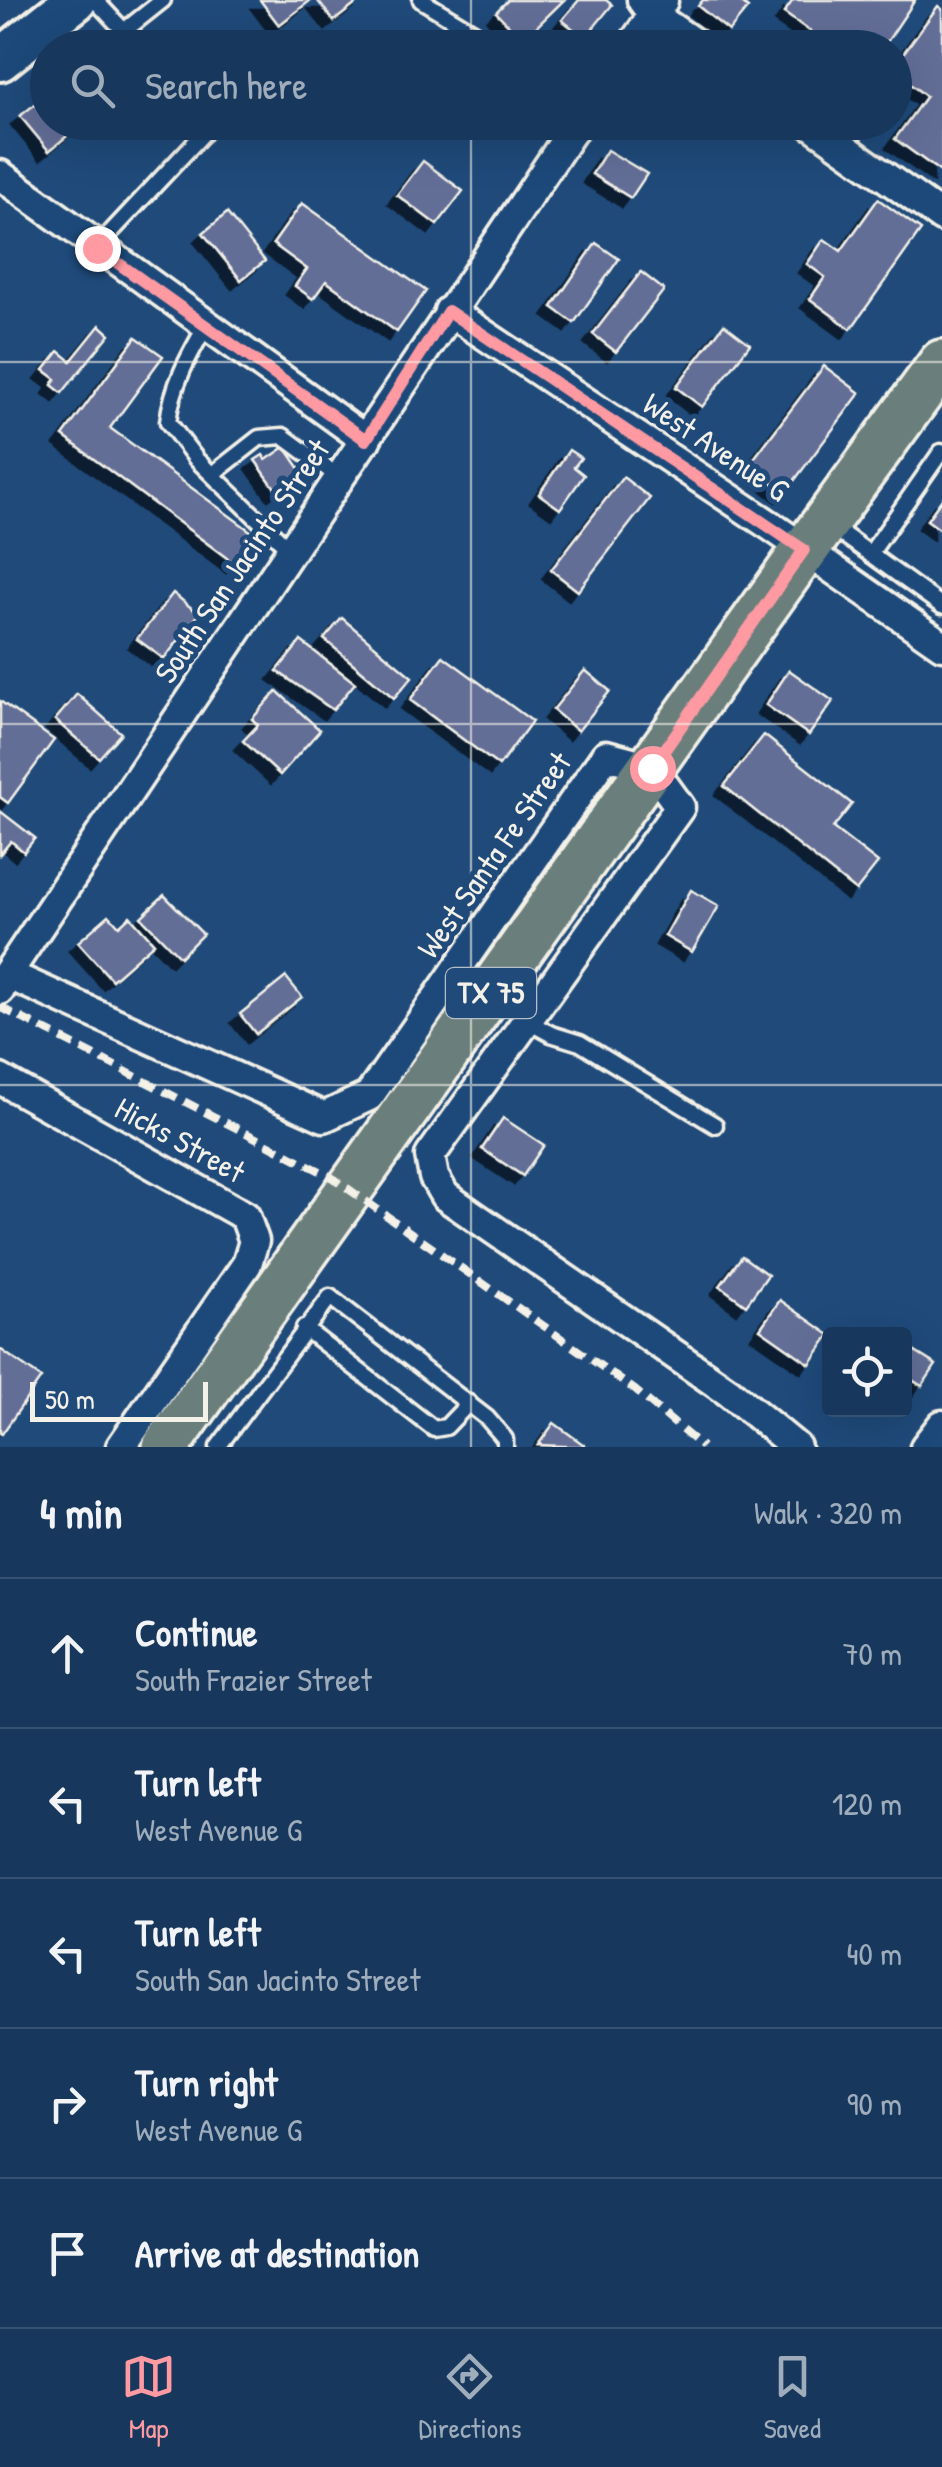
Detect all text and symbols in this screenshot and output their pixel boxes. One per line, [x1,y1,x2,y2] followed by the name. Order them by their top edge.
[30,30,912,140] search box
[65,58,120,113] icon: search
[145,59,307,111] text: Search here
[75,226,121,272] route end
[635,382,798,511] street label: West Avenue G
[144,430,340,691] street label: South San Jacinto Street
[406,742,581,966] street label: West Santa Fe Street
[630,746,676,792] route start
[446,968,536,1018] road number: TX 75
[108,1086,254,1193] street label: Hicks Street
[822,1327,912,1417] map controls
[822,1327,912,1417] button: locate
[30,1377,208,1422] scale bar
[45,1380,95,1418] text: 50 m
[40,1484,122,1541] text: 4 min
[754,1491,902,1534] text: Walk · 320 m
[135,1606,257,1658] text: Continue
[40,1626,95,1681] icon: ahead
[843,1632,902,1675] text: 70 m
[135,1658,372,1701] text: South Frazier Street
[135,1756,260,1808] text: Turn left
[40,1776,95,1831] icon: left
[832,1782,902,1825] text: 120 m
[135,1808,302,1851] text: West Avenue G
[135,1906,260,1958] text: Turn left
[40,1926,95,1981] icon: left
[847,1932,902,1975] text: 40 m
[135,1958,420,2001] text: South San Jacinto Street
[135,2056,278,2108] text: Turn right
[40,2076,95,2131] icon: right
[847,2082,902,2125] text: 90 m
[135,2108,302,2151] text: West Avenue G
[40,2226,95,2281] icon: arrive
[135,2227,419,2279] text: Arrive at destination
[121,2349,176,2447] tab: Map
[418,2349,521,2447] tab: Directions
[764,2349,821,2447] tab: Saved

